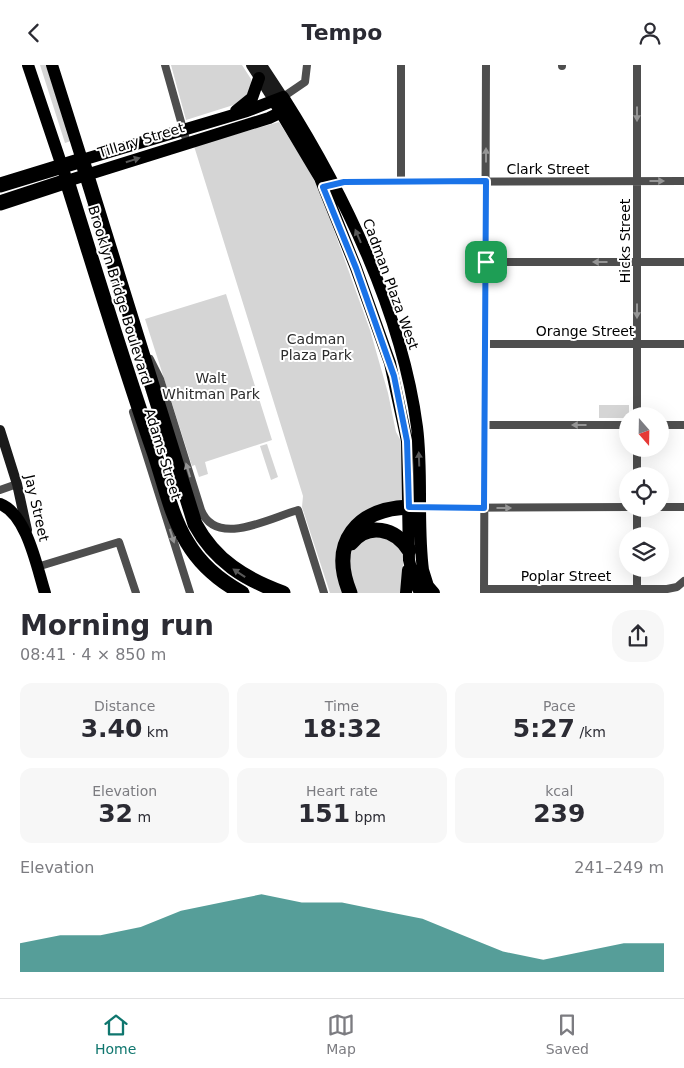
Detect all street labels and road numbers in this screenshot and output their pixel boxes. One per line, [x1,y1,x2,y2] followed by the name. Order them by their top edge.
[95,119,187,161] street label: Tillary Street
[506,161,590,177] street label: Clark Street
[617,198,633,283] street label: Hicks Street
[85,203,155,387] street label: Brooklyn Bridge Boulevard
[360,216,422,352] street label: Cadman Plaza West
[536,323,635,339] street label: Orange Street
[142,406,185,502] street label: Adams Street
[21,472,53,543] street label: Jay Street
[521,568,612,584] street label: Poplar Street

